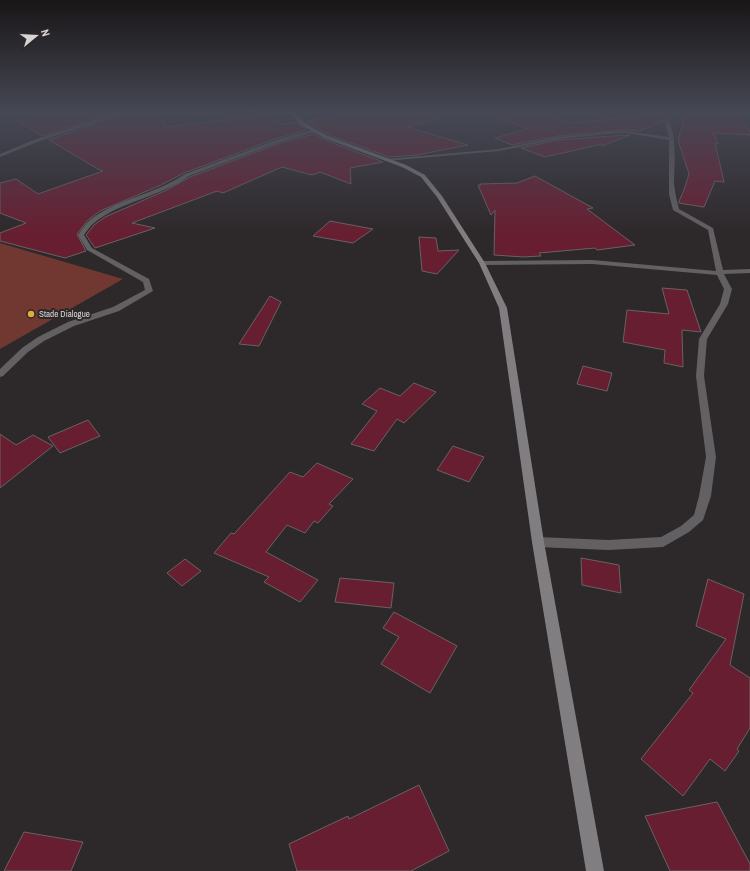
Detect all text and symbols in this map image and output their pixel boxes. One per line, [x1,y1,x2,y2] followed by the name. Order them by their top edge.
[16,16,56,56] north arrow
[38,28,53,38] text: N
[39,308,90,320] place label: Stade Dialogue
[26,309,36,319] marker: Stade Dialogue

